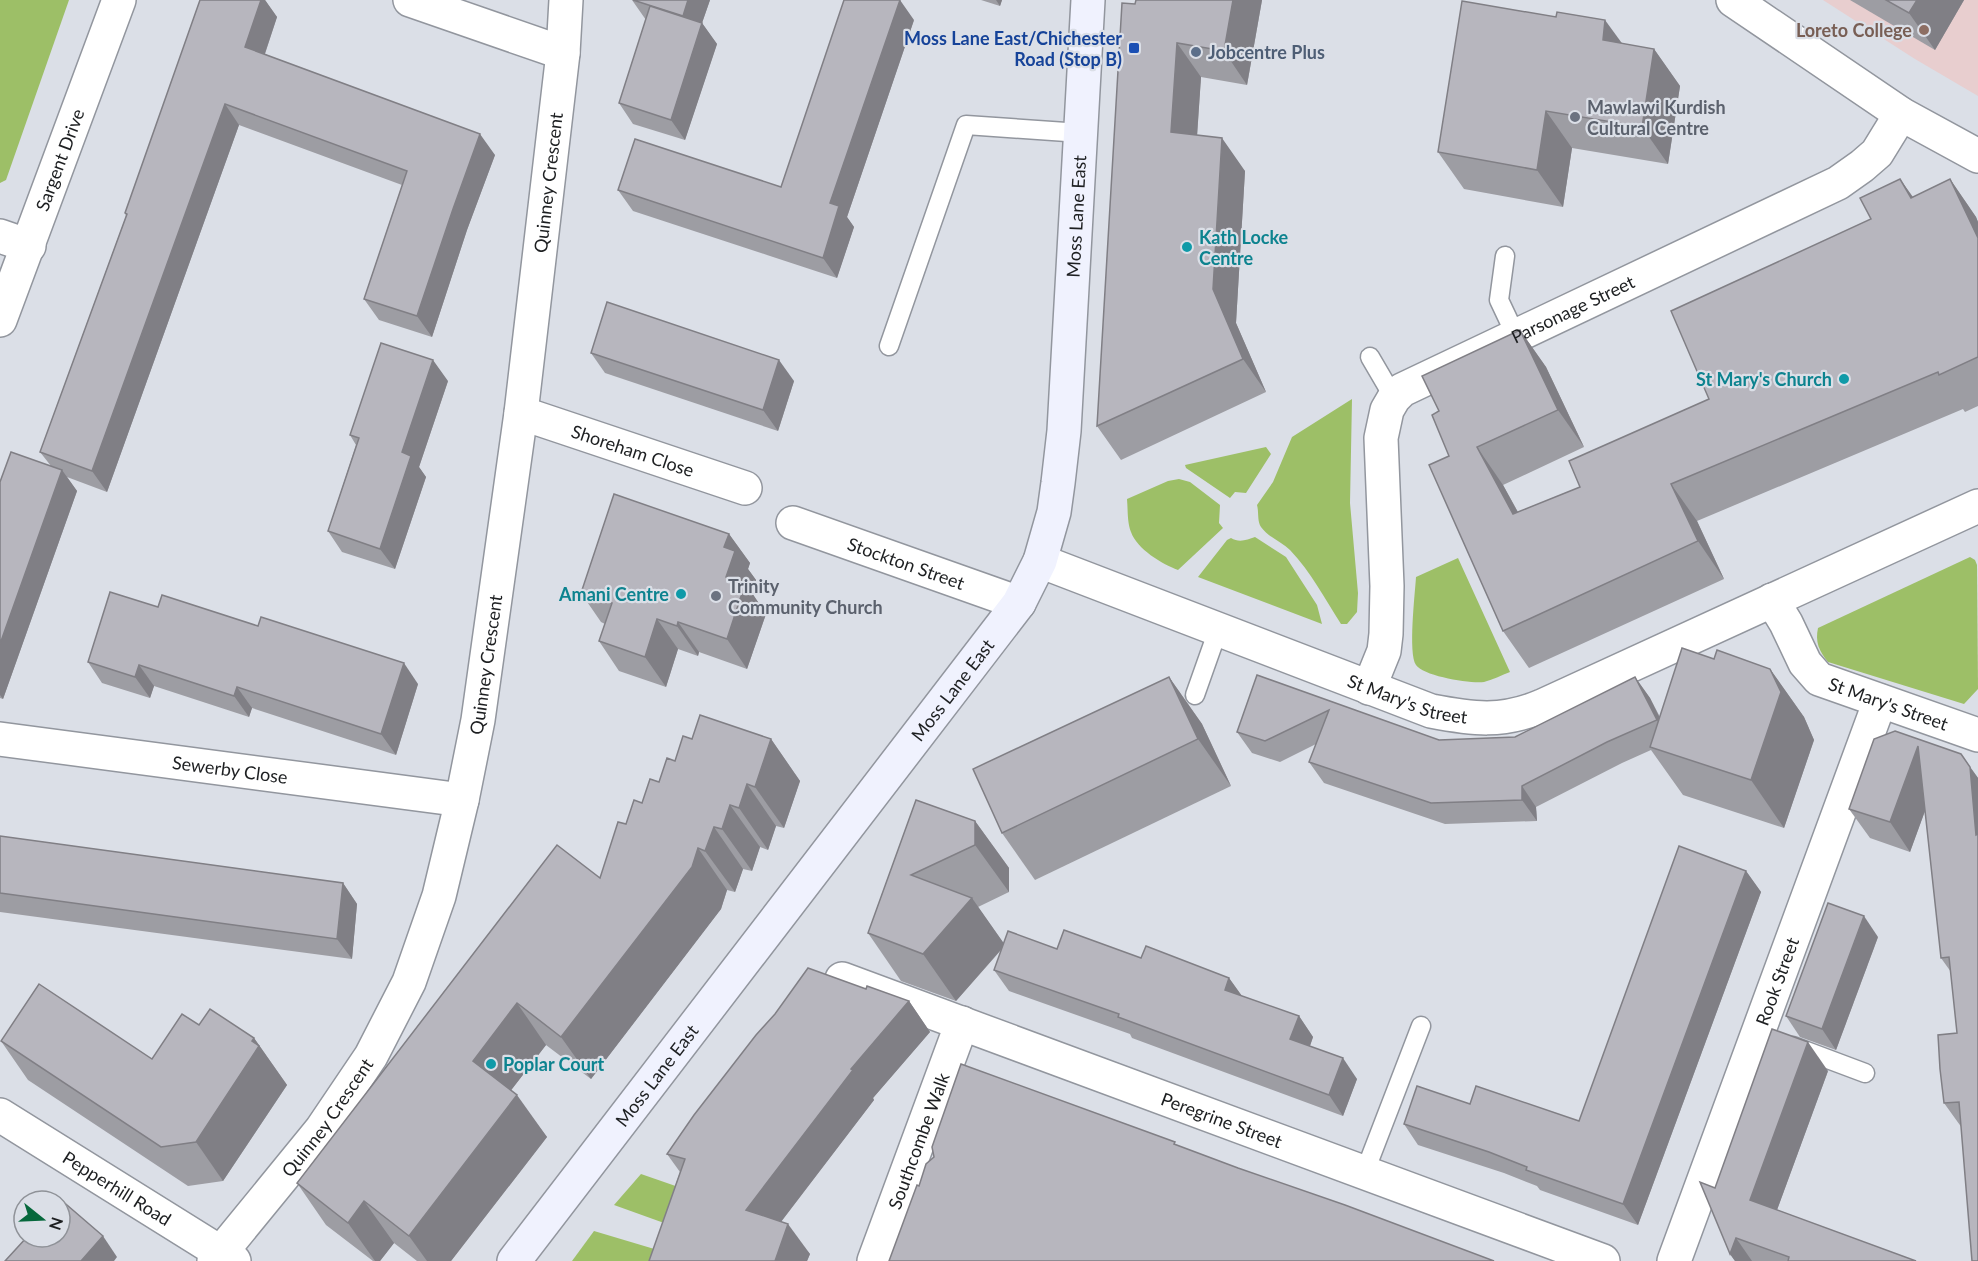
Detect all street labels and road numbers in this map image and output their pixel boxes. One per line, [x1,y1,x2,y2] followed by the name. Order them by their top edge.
[31,105,89,214] street label: Sargent Drive
[529,111,567,254] street label: Quinney Crescent
[1062,154,1090,278] street label: Moss Lane East
[1508,270,1638,348] street label: Parsonage Street
[569,420,697,481] street label: Shoreham Close
[845,532,968,594] street label: Stockton Street
[464,593,507,737] street label: Quinney Crescent
[906,634,999,745] street label: Moss Lane East
[1345,669,1469,728] street label: St Mary's Street
[1826,672,1952,735] street label: St Mary's Street
[171,751,289,788] street label: Sewerby Close
[1751,934,1803,1028] street label: Rook Street
[610,1020,703,1131] street label: Moss Lane East
[277,1053,378,1181] street label: Quinney Crescent
[883,1069,954,1212] street label: Southcombe Walk
[1158,1087,1286,1152] street label: Peregrine Street
[59,1146,175,1230] street label: Pepperhill Road

